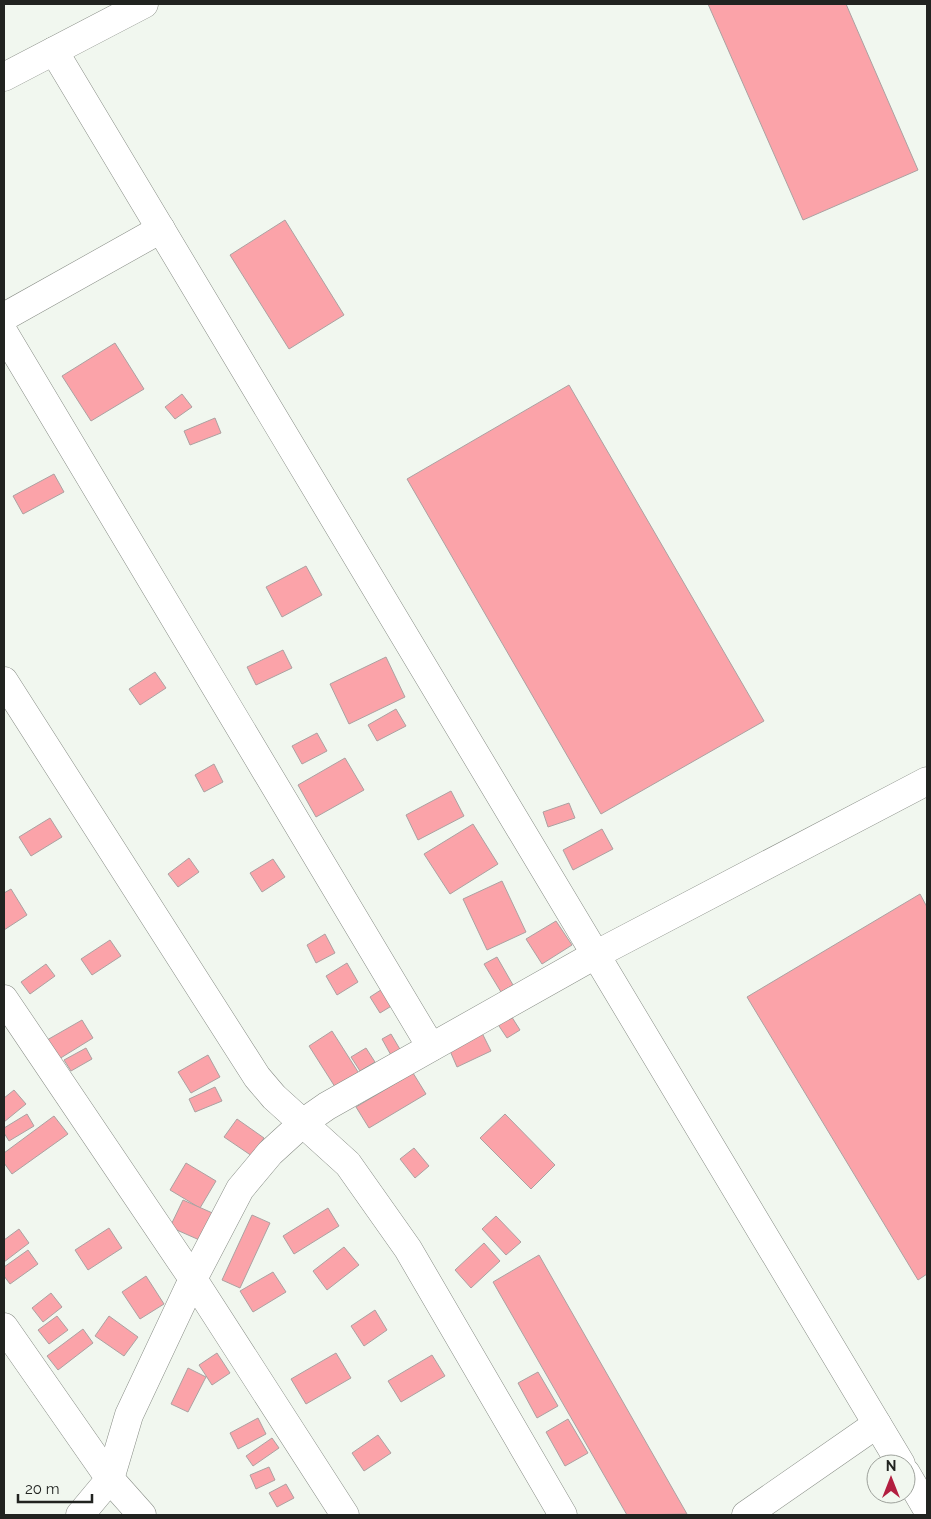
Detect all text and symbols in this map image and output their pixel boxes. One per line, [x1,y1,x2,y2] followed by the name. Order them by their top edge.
[866,1454,916,1504] north arrow
[886,1458,896,1474] text: N
[18,1472,91,1504] scale bar
[25,1480,60,1498] text: 20 m

